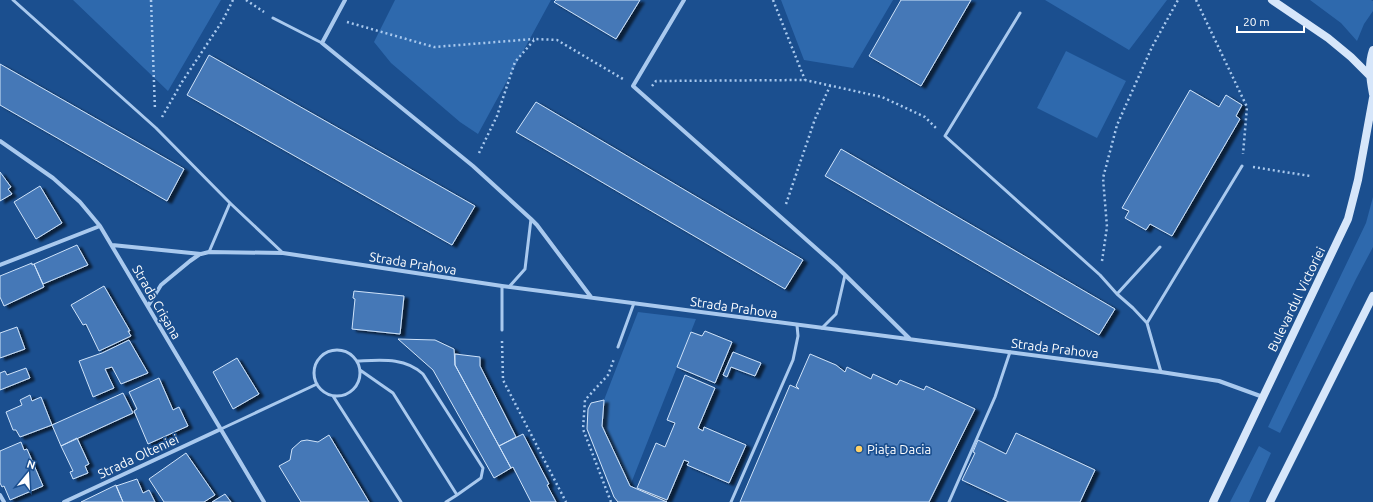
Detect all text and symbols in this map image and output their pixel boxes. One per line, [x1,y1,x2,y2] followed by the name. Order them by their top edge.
[1237,8,1304,34] scale bar
[1243,15,1270,28] text: 20 m
[1265,244,1327,354] street label: Bulevardul Victoriei
[368,249,458,277] street label: Strada Prahova
[130,262,184,342] street label: Strada Crișana
[689,294,779,320] street label: Strada Prahova
[1010,336,1100,360] street label: Strada Prahova
[95,431,181,481] street label: Strada Olteniei
[867,442,931,456] place label: Piața Dacia
[854,444,864,454] marker: Piața Dacia
[8,454,48,494] north arrow
[25,458,37,471] text: N

